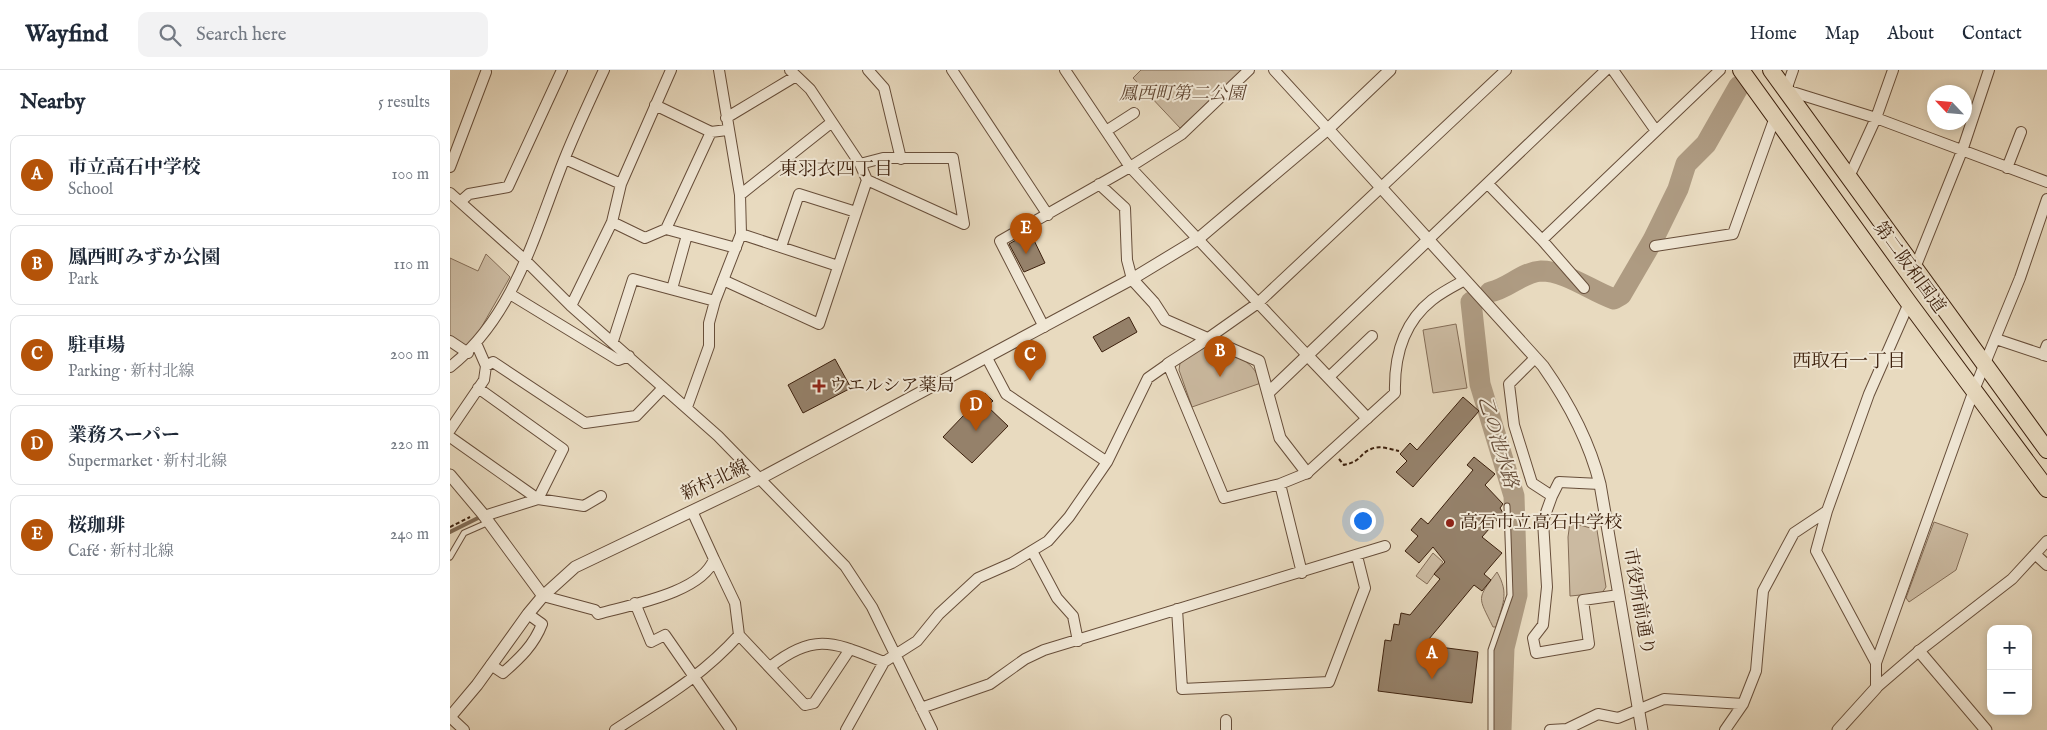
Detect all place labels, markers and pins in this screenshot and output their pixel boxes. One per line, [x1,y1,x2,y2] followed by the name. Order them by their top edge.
[1010,213,1042,254] pin: E
[1204,336,1236,377] pin: B
[1014,340,1046,381] pin: C
[829,375,955,398] place label: ウエルシア薬局
[813,380,825,392] marker: ウエルシア薬局
[960,390,992,431] pin: D
[1460,512,1622,535] place label: 高石市立高石中学校
[1444,517,1456,529] marker: 高石市立高石中学校
[1416,638,1448,679] pin: A

